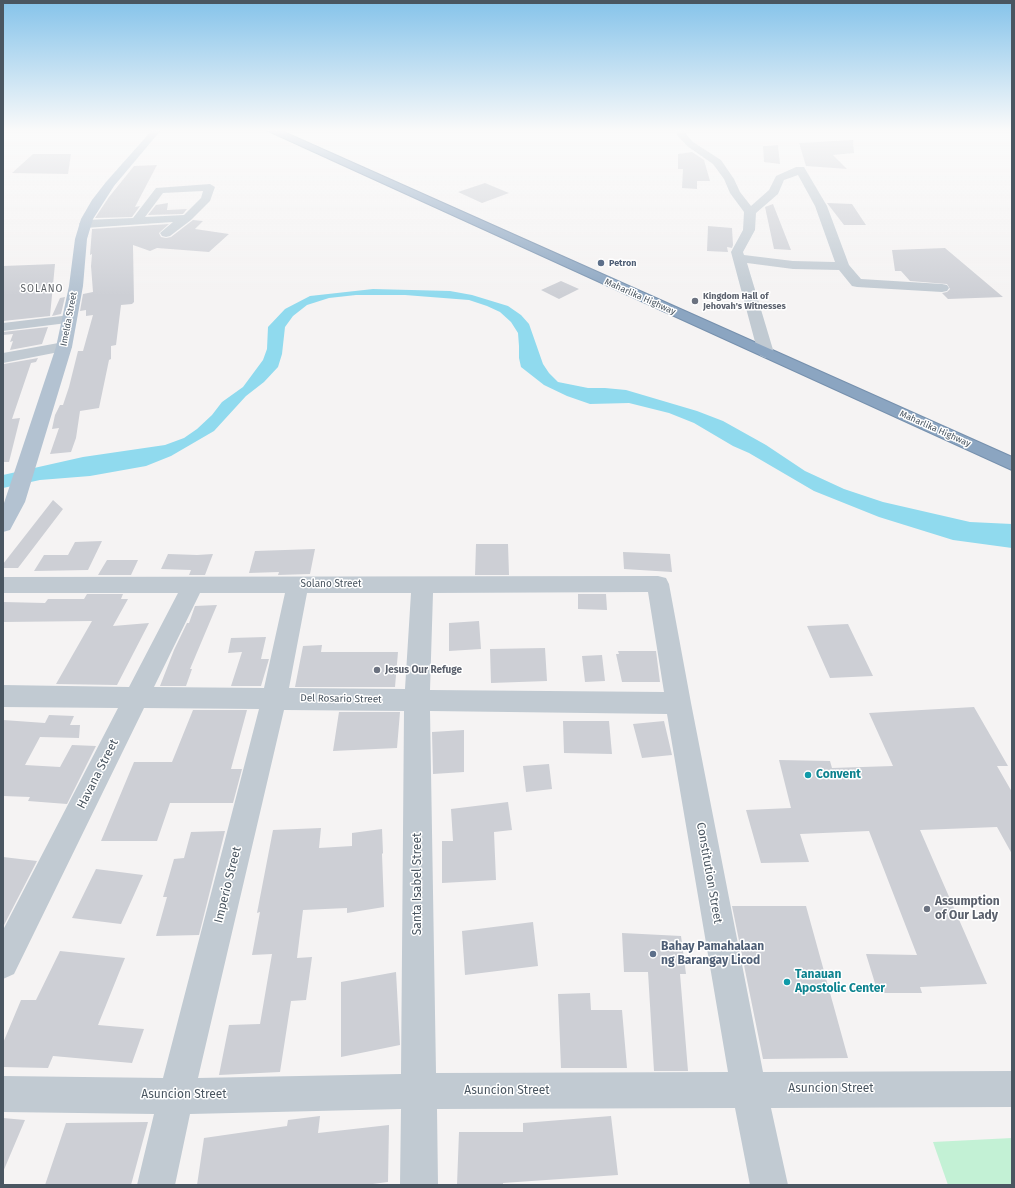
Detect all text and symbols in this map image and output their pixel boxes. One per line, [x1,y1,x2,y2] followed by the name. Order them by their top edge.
[596,258,606,268] marker: Petron
[609,258,636,268] place label: Petron
[603,276,677,318] street label: Maharlika Highway
[21,283,63,295] district label: SOLANO
[58,291,80,347] street label: Imelda Street
[703,291,786,312] place label: Kingdom Hall of Jehovah's Witnesses
[690,296,700,306] marker: Kingdom Hall of Jehovah's Witnesses
[898,408,972,450] street label: Maharlika Highway
[300,578,362,590] street label: Solano Street
[385,664,462,676] place label: Jesus Our Refuge
[372,665,382,675] marker: Jesus Our Refuge
[300,692,382,706] street label: Del Rosario Street
[74,737,122,811] street label: Havana Street
[816,768,861,782] place label: Convent
[803,770,813,780] marker: Convent
[693,821,725,925] street label: Constitution Street
[411,833,425,935] street label: Santa Isabel Street
[212,845,244,925] street label: Imperio Street
[935,895,1000,923] place label: Assumption of Our Lady
[922,904,932,914] marker: Assumption of Our Lady
[661,940,764,968] place label: Bahay Pamahalaan ng Barangay Licod
[648,949,658,959] marker: Bahay Pamahalaan ng Barangay Licod
[795,968,885,996] place label: Tanauan Apostolic Center
[782,977,792,987] marker: Tanauan Apostolic Center
[788,1082,874,1096] street label: Asuncion Street
[464,1084,550,1098] street label: Asuncion Street
[141,1088,227,1102] street label: Asuncion Street

